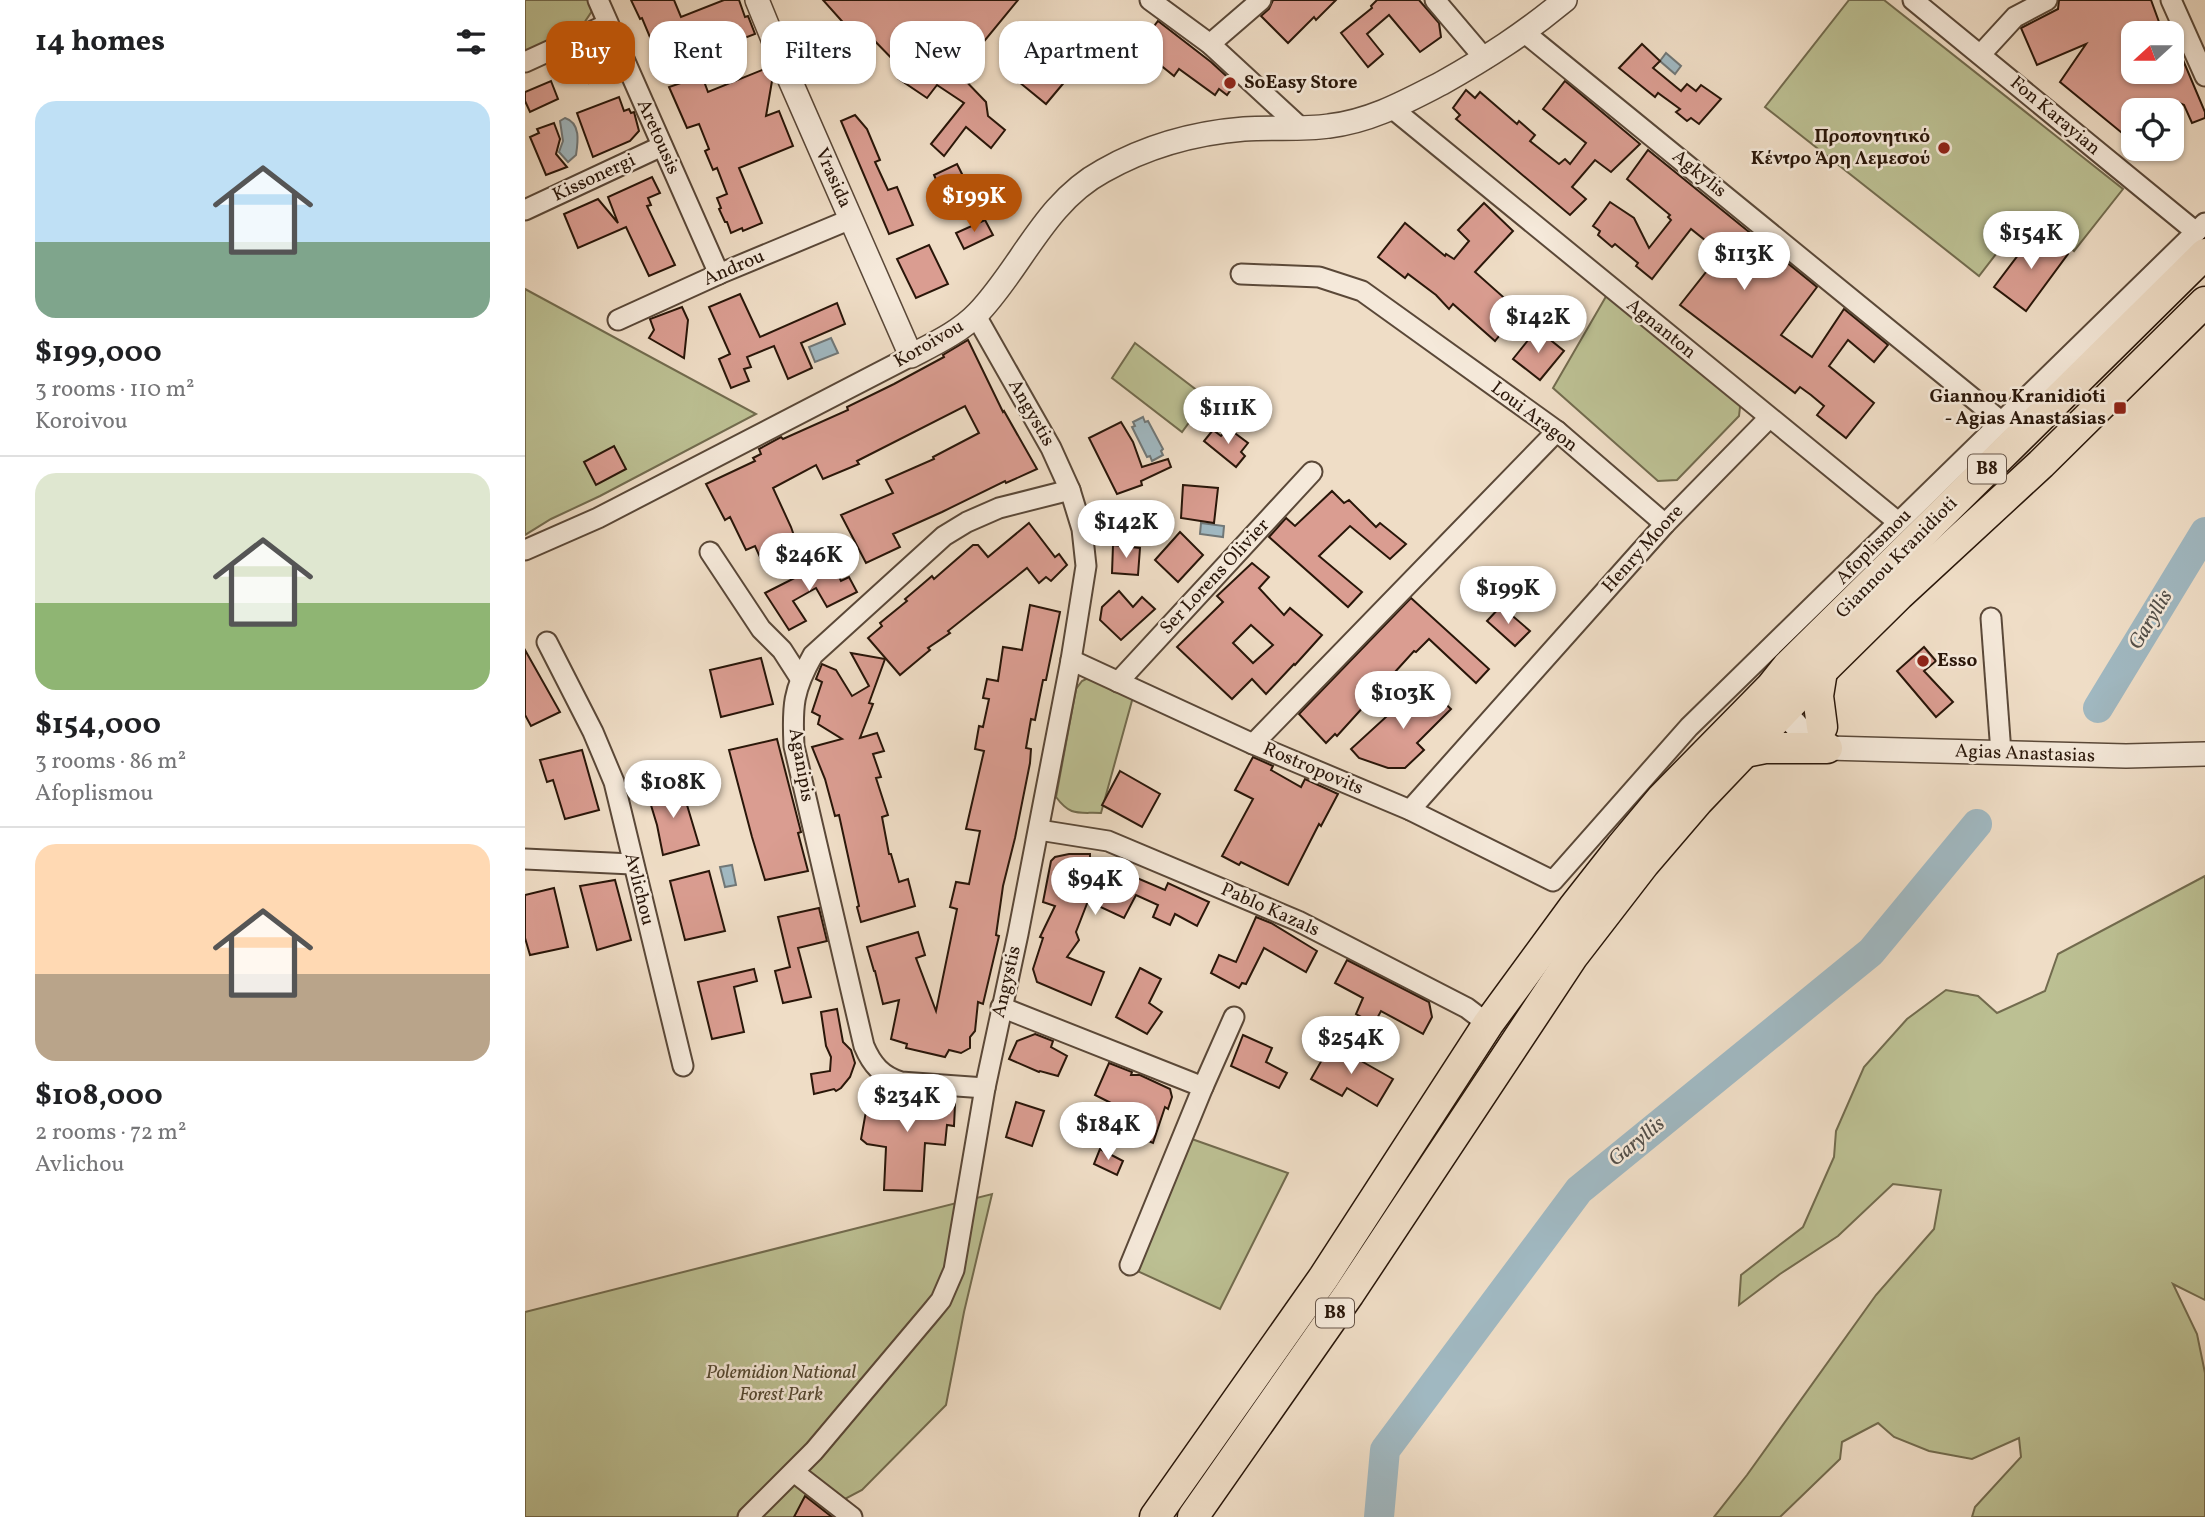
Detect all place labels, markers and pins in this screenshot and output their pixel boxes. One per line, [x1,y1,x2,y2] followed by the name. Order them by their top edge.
[1244,70,1358,96] place label: SoEasy Store
[1222,75,1238,91] marker: SoEasy Store
[1751,124,1930,172] place label: Προπονητικό Κέντρο Άρη Λεμεσού
[1936,140,1952,156] marker: Προπονητικό Κέντρο Άρη Λεμεσού
[925,174,1023,234] pin: $199K
[1982,212,2080,271] pin: $154K
[1695,232,1793,292] pin: $113K
[1489,296,1587,355] pin: $142K
[1930,384,2106,432] place label: Giannou Kranidioti - Agias Anastasias
[1179,386,1277,446] pin: $111K
[2112,400,2128,416] marker: Giannou Kranidioti - Agias Anastasias
[1077,500,1175,560] pin: $142K
[760,534,858,593] pin: $246K
[1459,566,1557,626] pin: $199K
[1937,648,1977,674] place label: Esso
[1915,653,1931,669] marker: Esso
[1354,672,1452,731] pin: $103K
[624,760,722,820] pin: $108K
[1054,858,1136,917] pin: $94K
[1302,1016,1400,1076] pin: $254K
[858,1074,956,1134] pin: $234K
[1059,1102,1157,1162] pin: $184K

